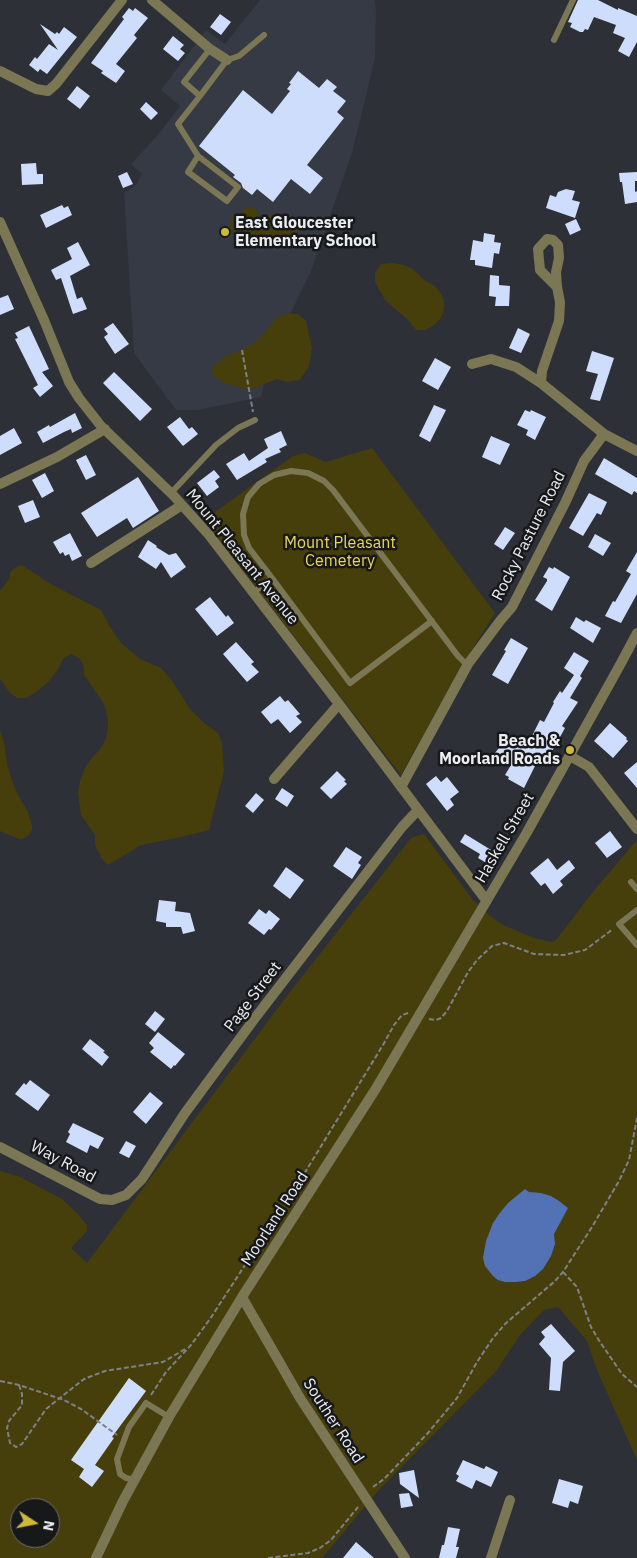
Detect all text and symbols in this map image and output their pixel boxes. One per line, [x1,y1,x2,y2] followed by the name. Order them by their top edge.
[235,213,376,251] place label: East Gloucester Elementary School
[219,226,231,238] marker: East Gloucester Elementary School
[488,468,570,604] street label: Rocky Pasture Road
[181,485,303,629] street label: Mount Pleasant Avenue
[284,533,396,571] park label: Mount Pleasant Cemetery
[439,731,560,769] place label: Beach & Moorland Roads
[564,744,576,756] marker: Beach & Moorland Roads
[471,790,539,886] street label: Haskell Street
[220,958,286,1036] street label: Page Street
[27,1137,99,1187] street label: Way Road
[237,1168,313,1270] street label: Moorland Road
[298,1375,368,1467] street label: Souther Road
[10,1498,60,1548] north arrow
[39,1519,59,1532] text: N

